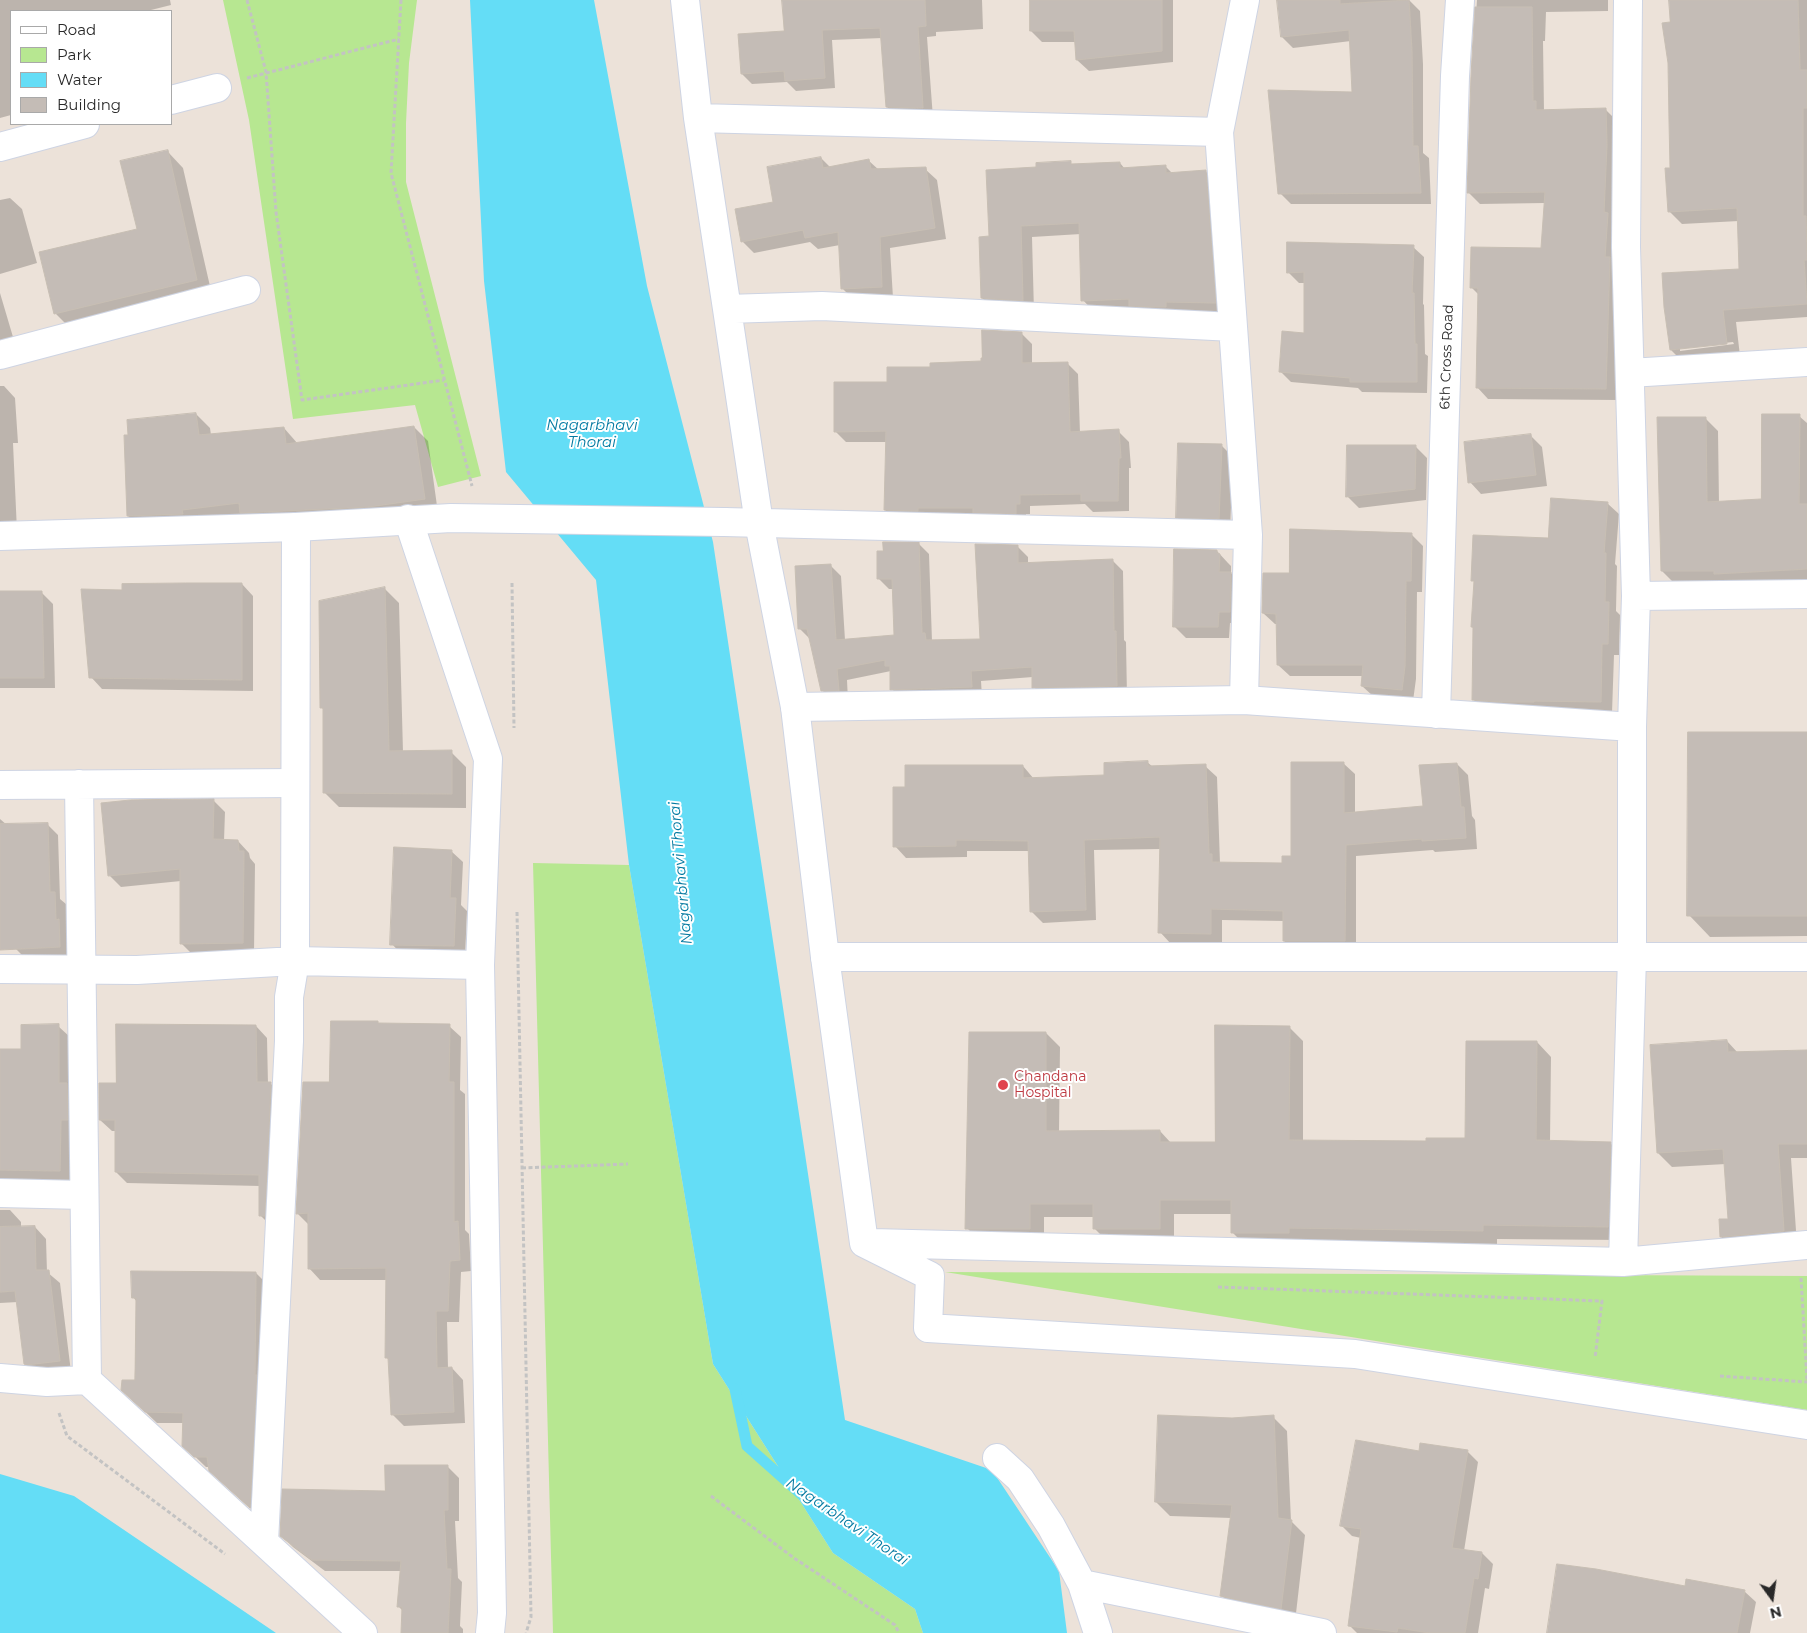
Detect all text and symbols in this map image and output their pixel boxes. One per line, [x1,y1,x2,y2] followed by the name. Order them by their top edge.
[10,10,172,125] legend
[57,20,96,39] text: Road
[57,45,91,64] text: Park
[57,70,103,89] text: Water
[57,95,121,114] text: Building
[1437,304,1457,410] street label: 6th Cross Road
[546,417,638,452] water label: Nagarbhavi Thorai
[666,801,696,945] water label: Nagarbhavi Thorai
[1014,1069,1087,1102] place label: Chandana Hospital
[996,1078,1010,1092] marker: Chandana Hospital
[782,1474,912,1570] water label: Nagarbhavi Thorai
[1747,1573,1797,1623] north arrow
[1768,1602,1783,1623] text: N

